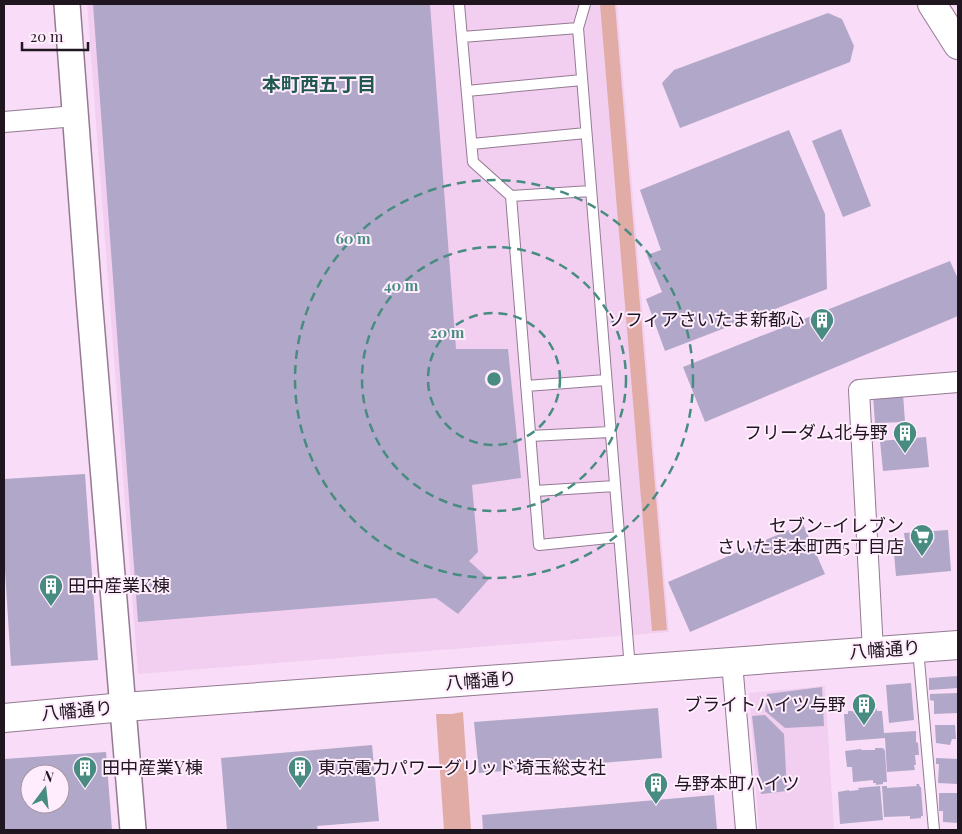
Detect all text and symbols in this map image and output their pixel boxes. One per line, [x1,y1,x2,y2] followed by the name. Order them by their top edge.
[22,20,89,52] scale bar
[30,26,64,46] text: 20 m
[262,70,376,96] district label: 本町西五丁目
[335,228,371,248] text: 60 m
[384,275,419,295] text: 40 m
[607,307,804,331] place label: ソフィアさいたま新都心
[809,307,835,341] building icon: ソフィアさいたま新都心
[430,322,465,342] text: 20 m
[485,370,503,388] centre of rings
[744,420,888,444] place label: フリーダム北与野
[892,420,918,454] building icon: フリーダム北与野
[717,513,904,558] place label: セブン-イレブン さいたま本町西5丁目店
[909,523,935,557] supermarket icon: セブン-イレブン さいたま本町西5丁目店
[38,573,64,607] building icon: 田中産業K棟
[68,573,170,597] place label: 田中産業K棟
[848,635,922,663] street label: 八幡通り
[444,666,518,694] street label: 八幡通り
[684,692,846,716] place label: ブライトハイツ与野
[851,692,877,726] building icon: ブライトハイツ与野
[40,695,114,725] street label: 八幡通り
[72,755,98,789] building icon: 田中産業Y棟
[102,755,203,779] place label: 田中産業Y棟
[287,755,313,789] building icon: 東京電力パワーグリッド埼玉総支社
[318,755,606,779] place label: 東京電力パワーグリッド埼玉総支社
[20,764,70,814] north arrow
[41,765,56,786] text: N
[643,771,669,805] building icon: 与野本町ハイツ
[674,771,800,795] place label: 与野本町ハイツ

